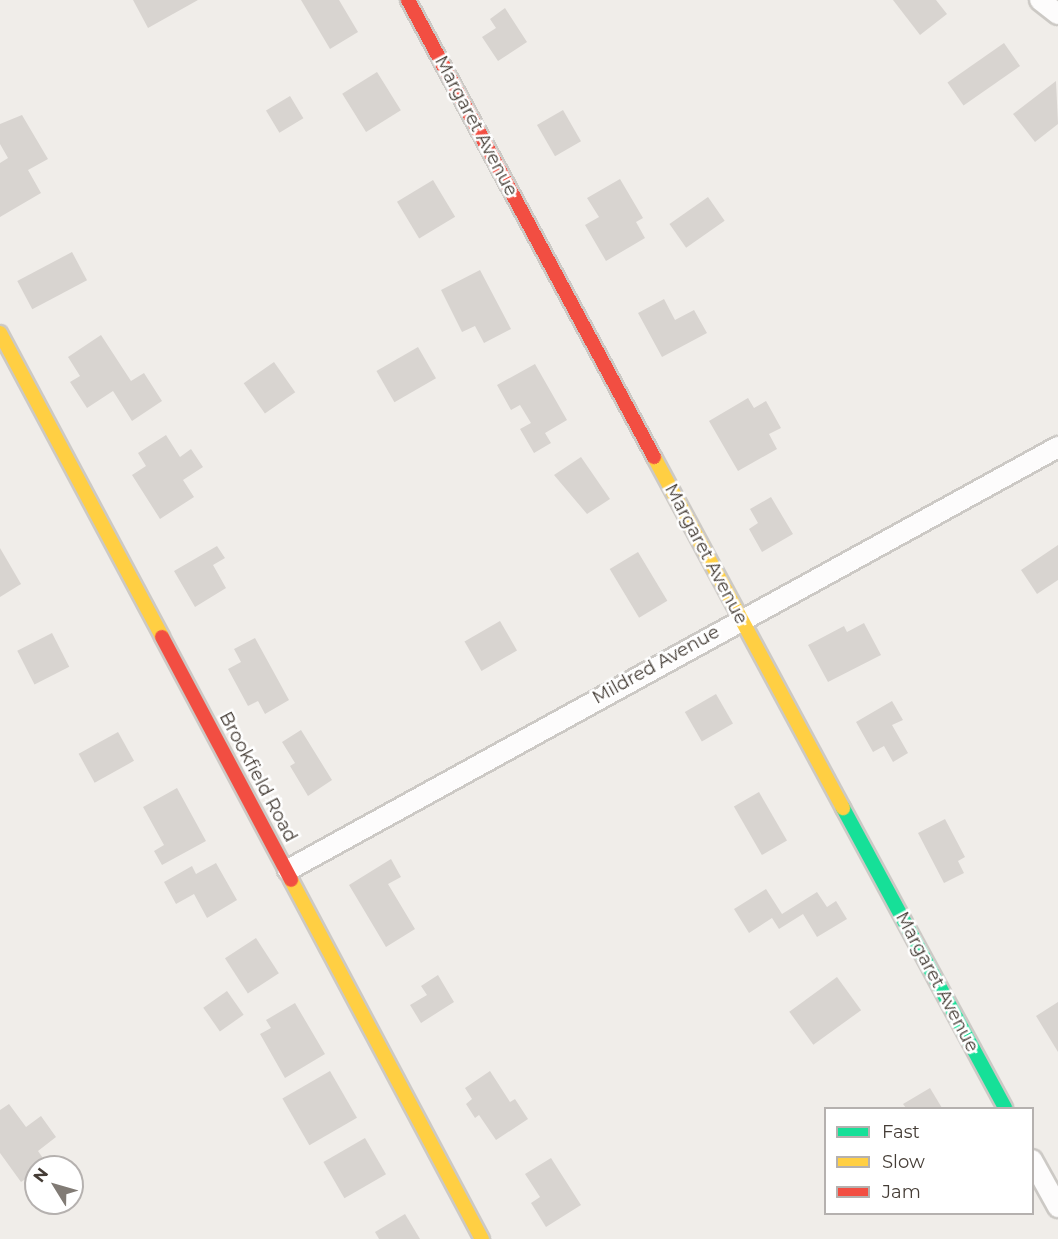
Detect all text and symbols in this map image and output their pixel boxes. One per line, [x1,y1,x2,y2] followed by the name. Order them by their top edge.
[430,52,522,200] street label: Margaret Avenue
[660,480,752,628] street label: Margaret Avenue
[589,621,723,709] street label: Mildred Avenue
[215,708,301,846] street label: Brookfield Road
[891,908,983,1056] street label: Margaret Avenue
[824,1107,1034,1215] legend
[882,1121,920,1143] text: Fast
[882,1151,925,1173] text: Slow
[24,1155,84,1215] north arrow
[29,1164,52,1186] text: N
[882,1181,921,1203] text: Jam

